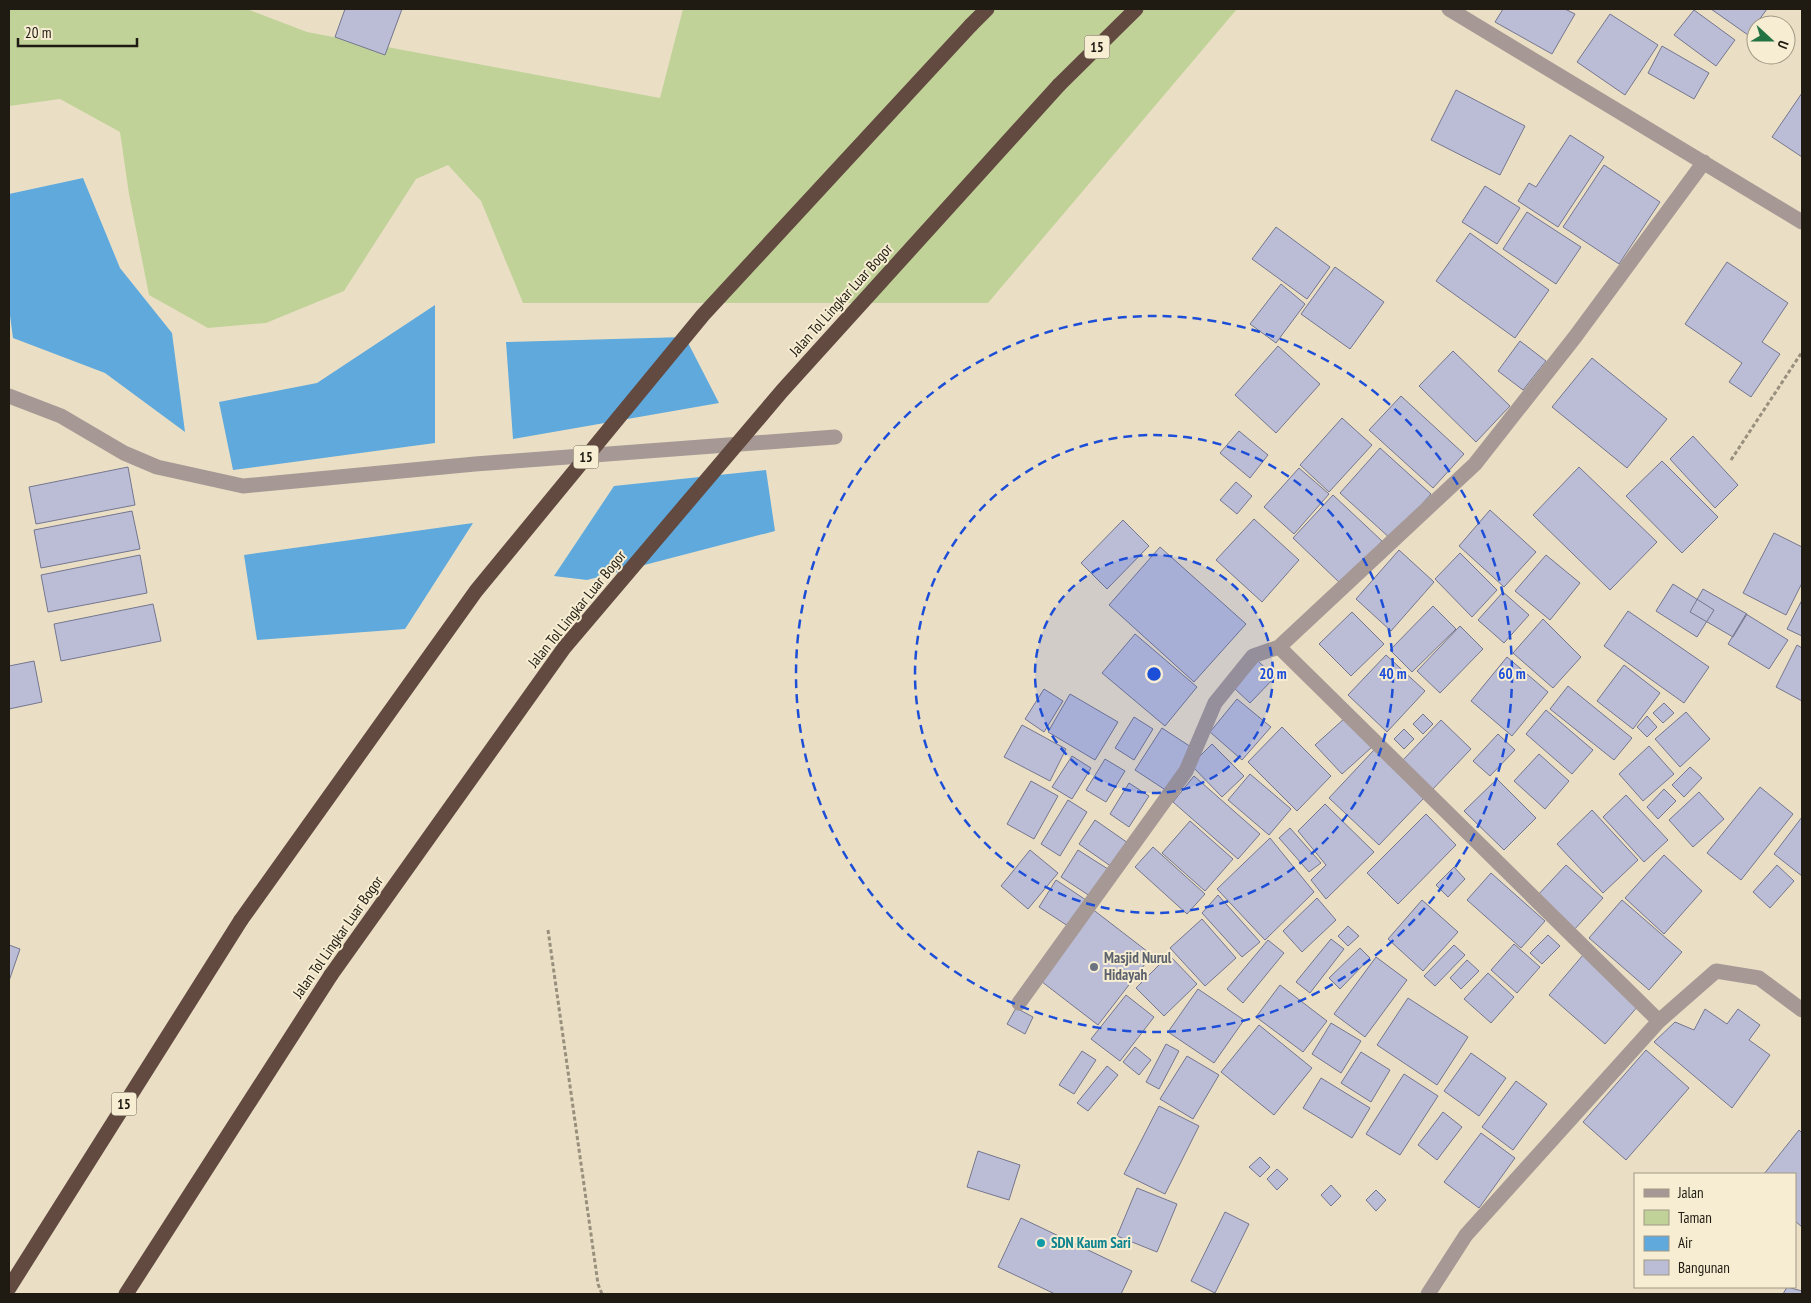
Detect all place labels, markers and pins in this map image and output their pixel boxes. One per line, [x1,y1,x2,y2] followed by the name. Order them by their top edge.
[1145,665,1163,683] centre of rings
[1104,948,1172,984] place label: Masjid Nurul Hidayah
[1088,961,1100,973] marker: Masjid Nurul Hidayah
[1051,1233,1131,1252] place label: SDN Kaum Sari
[1035,1237,1047,1249] marker: SDN Kaum Sari

